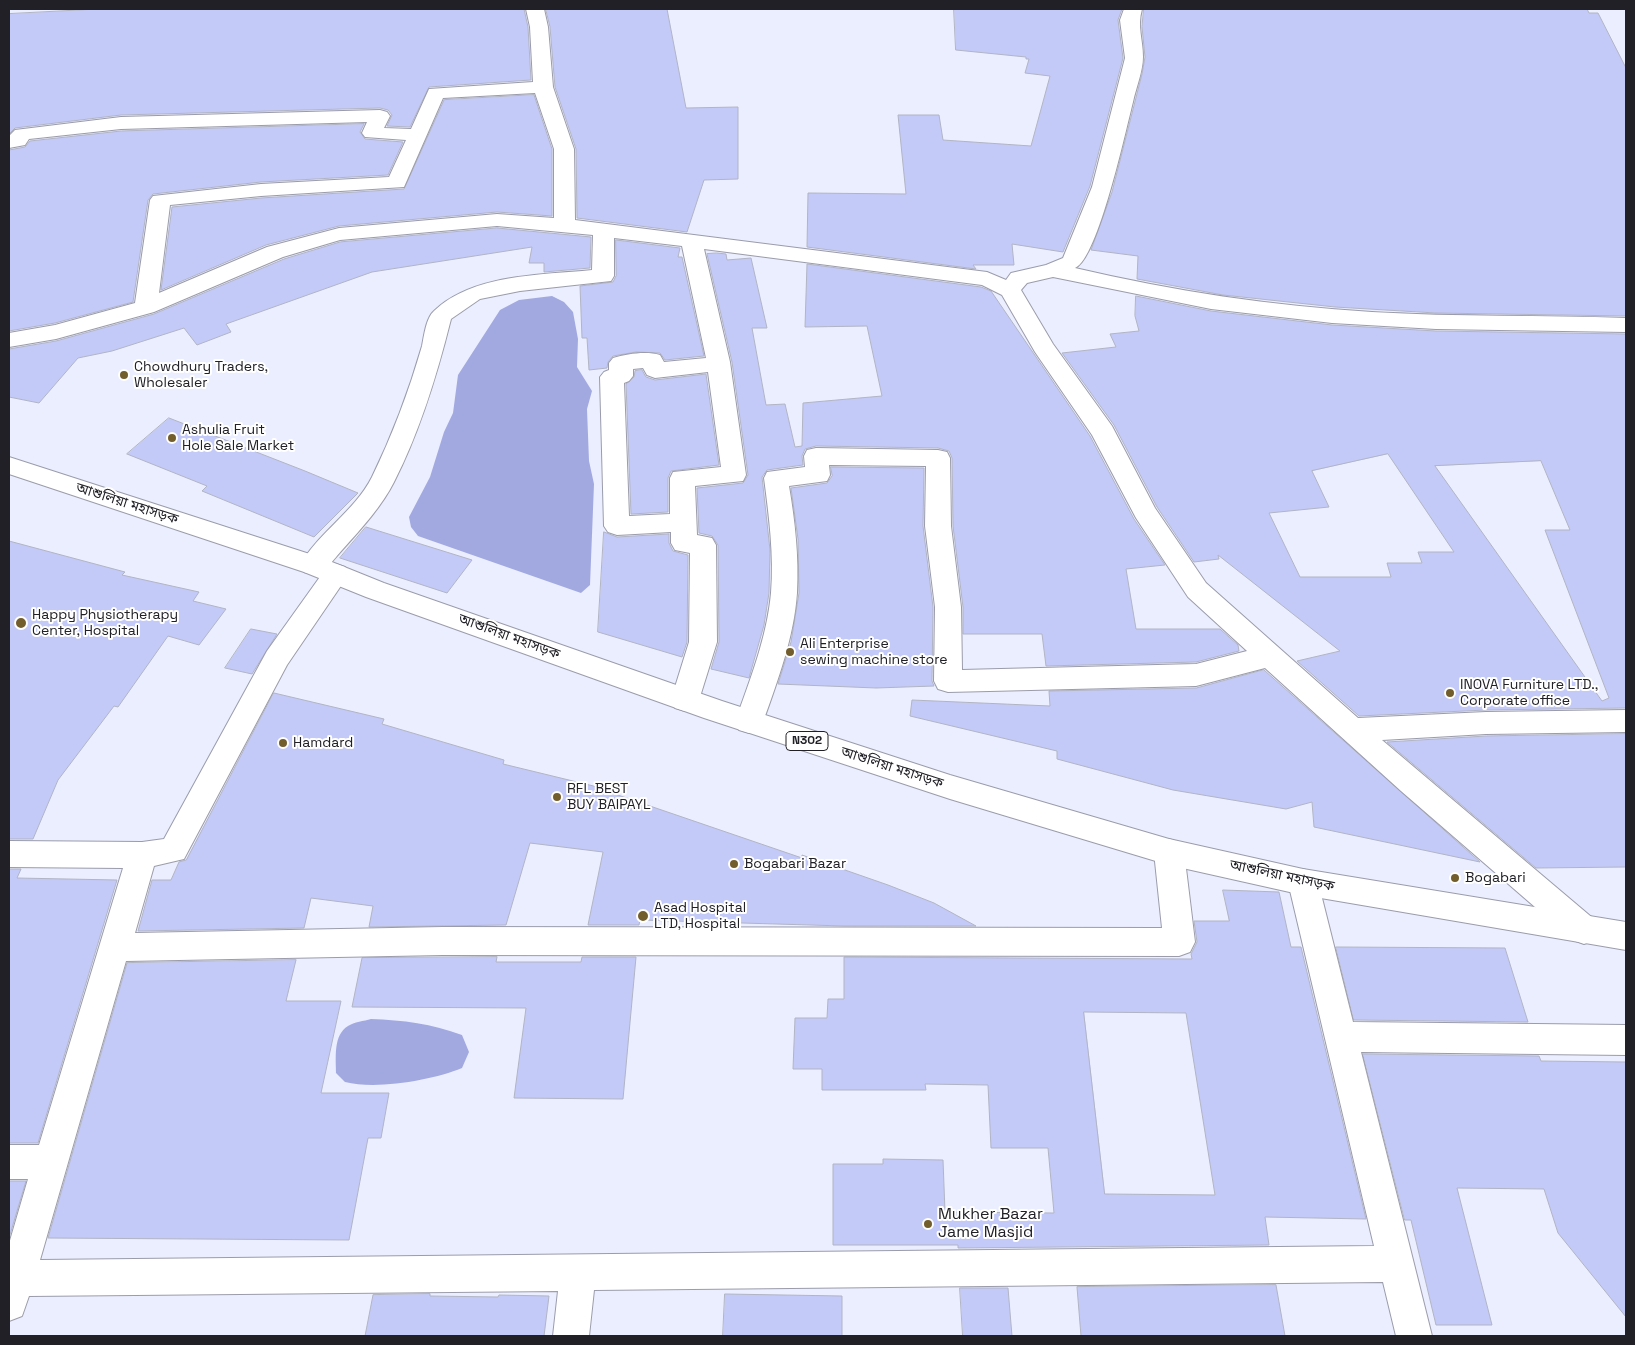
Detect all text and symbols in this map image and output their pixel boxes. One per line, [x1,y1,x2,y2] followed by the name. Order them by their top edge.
[134,359,268,392] place label: Chowdhury Traders, Wholesaler
[118,369,130,381] marker: Chowdhury Traders, Wholesaler
[182,422,294,454] place label: Ashulia Fruit Hole Sale Market
[166,432,178,444] marker: Ashulia Fruit Hole Sale Market
[74,480,180,528] street label: আশুলিয়া মহাসড়ক
[32,607,178,640] place label: Happy Physiotherapy Center, Hospital
[456,611,562,663] street label: আশুলিয়া মহাসড়ক
[14,616,28,630] marker: Happy Physiotherapy Center, Hospital
[800,636,947,669] place label: Ali Enterprise sewing machine store
[784,646,796,658] marker: Ali Enterprise sewing machine store
[1460,677,1598,710] place label: INOVA Furniture LTD., Corporate office
[1444,687,1456,699] marker: INOVA Furniture LTD., Corporate office
[786,731,828,750] road number: N302
[293,735,353,751] place label: Hamdard
[277,737,289,749] marker: Hamdard
[839,744,945,792] street label: আশুলিয়া মহাসড়ক
[567,781,651,814] place label: RFL BEST BUY BAIPAYL
[551,791,563,803] marker: RFL BEST BUY BAIPAYL
[744,856,846,872] place label: Bogabari Bazar
[1228,857,1336,895] street label: আশুলিয়া মহাসড়ক
[728,858,740,870] marker: Bogabari Bazar
[1465,870,1526,886] place label: Bogabari
[1449,872,1461,884] marker: Bogabari
[654,900,746,932] place label: Asad Hospital LTD, Hospital
[636,909,650,923] marker: Asad Hospital LTD, Hospital
[938,1205,1043,1243] place label: Mukher Bazar Jame Masjid
[922,1218,934,1230] marker: Mukher Bazar Jame Masjid

